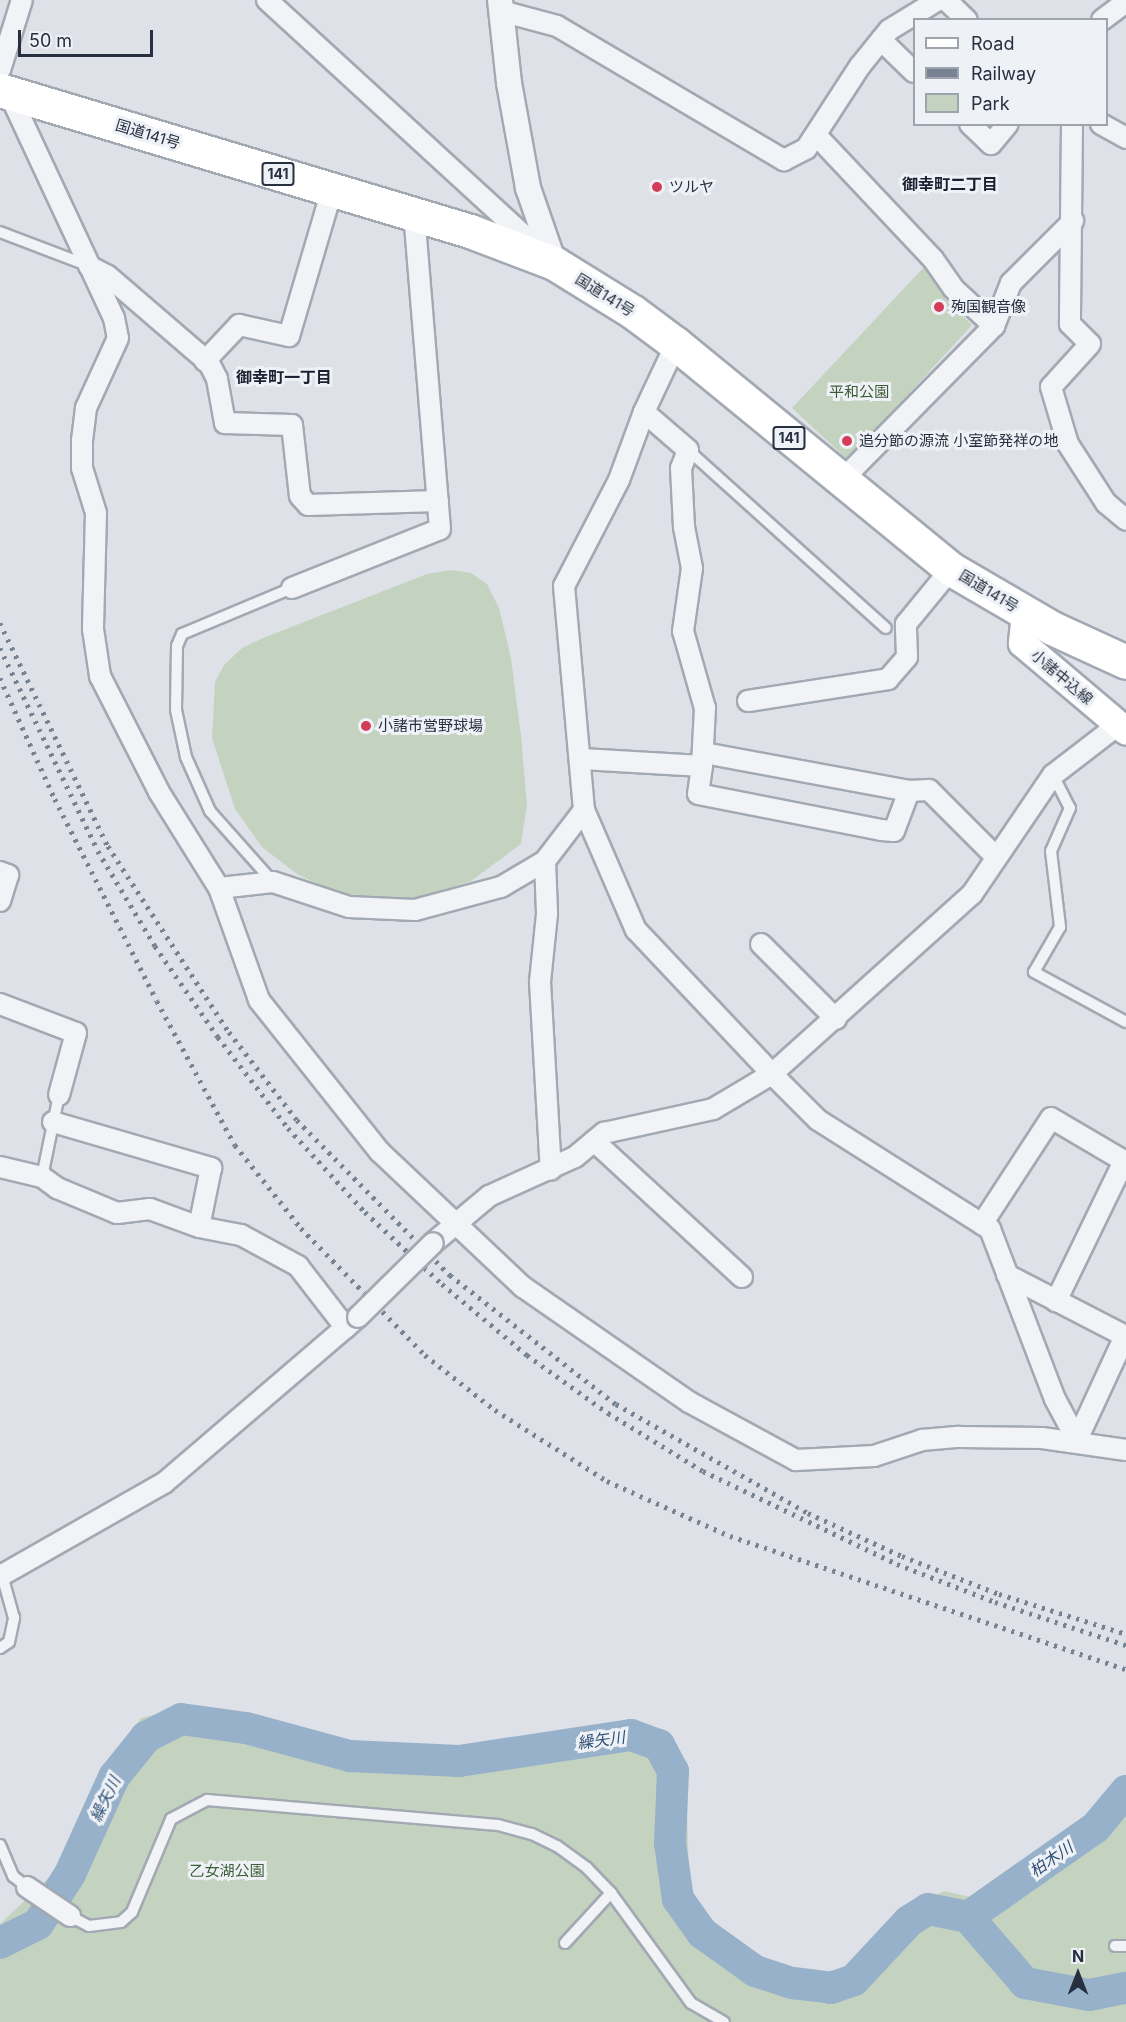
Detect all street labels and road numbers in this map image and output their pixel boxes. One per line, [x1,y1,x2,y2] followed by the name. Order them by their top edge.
[114,116,182,152] street label: 国道141号
[260,163,296,185] road number: 141
[572,270,638,320] street label: 国道141号
[771,427,807,449] road number: 141
[956,566,1022,616] street label: 国道141号
[1027,646,1097,708] street label: 小諸中込線

